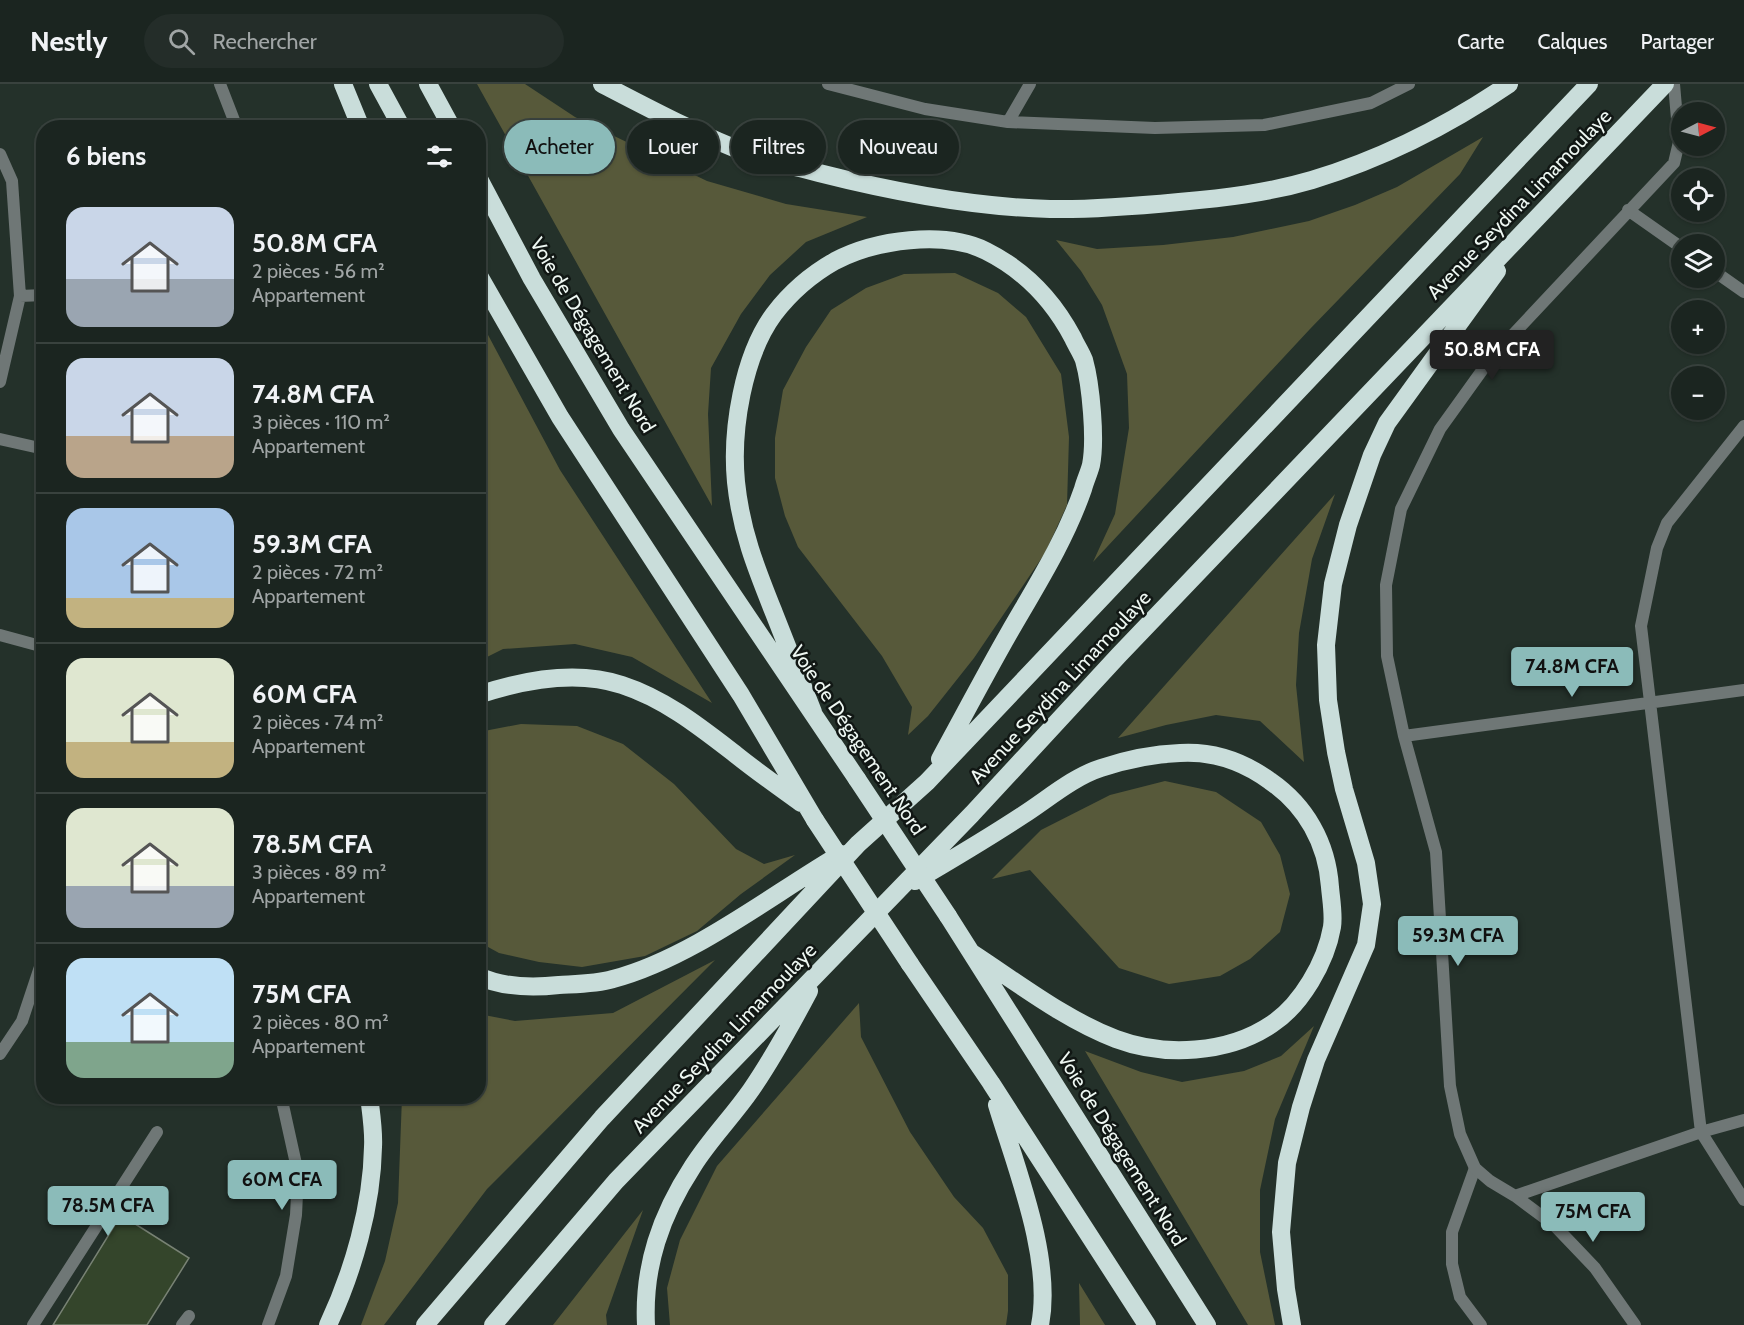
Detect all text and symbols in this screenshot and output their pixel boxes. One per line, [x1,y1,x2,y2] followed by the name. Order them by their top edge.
[144,14,564,68] search box
[30,24,108,58] text: Nestly
[165,25,198,58] icon: search
[213,28,317,55] text: Rechercher
[1457,29,1505,54] text: Carte
[1538,29,1608,54] text: Calques
[1641,29,1714,54] text: Partager
[1671,102,1725,156] north arrow
[1671,102,1725,420] map controls
[1422,104,1616,304] street label: Avenue Seydina Limamoulaye
[504,120,615,174] chip: Acheter
[627,120,719,174] chip: Louer
[731,120,826,174] chip: Filtres
[838,120,959,174] chip: Nouveau
[66,140,146,172] text: 6 biens
[423,140,456,173] icon: filters
[1671,168,1725,222] button: locate
[252,227,377,259] text: 50.8M CFA
[114,231,186,303] icon: home
[525,233,661,437] street label: Voie de Dégagement Nord
[1671,234,1725,288] button: layers
[252,259,385,283] text: 2 pièces · 56 m²
[252,283,365,307] text: Appartement
[1671,300,1725,354] button: +
[1423,330,1561,381] pin: 50.8M CFA
[1444,337,1540,361] text: 50.8M CFA
[1671,366,1725,420] button: −
[252,378,374,410] text: 74.8M CFA
[114,382,186,454] icon: home
[252,410,390,434] text: 3 pièces · 110 m²
[252,434,365,458] text: Appartement
[252,528,372,560] text: 59.3M CFA
[114,532,186,604] icon: home
[252,560,383,584] text: 2 pièces · 72 m²
[252,584,365,608] text: Appartement
[964,586,1156,788] street label: Avenue Seydina Limamoulaye
[786,641,930,839] street label: Voie de Dégagement Nord
[1503,647,1641,698] pin: 74.8M CFA
[1525,654,1619,678] text: 74.8M CFA
[252,678,357,710] text: 60M CFA
[114,682,186,754] icon: home
[252,710,383,734] text: 2 pièces · 74 m²
[252,734,365,758] text: Appartement
[252,828,373,860] text: 78.5M CFA
[114,832,186,904] icon: home
[252,860,386,884] text: 3 pièces · 89 m²
[252,884,365,908] text: Appartement
[1389,916,1527,967] pin: 59.3M CFA
[1412,923,1504,947] text: 59.3M CFA
[627,938,821,1138] street label: Avenue Seydina Limamoulaye
[252,978,351,1010] text: 75M CFA
[114,982,186,1054] icon: home
[252,1010,389,1034] text: 2 pièces · 80 m²
[252,1034,365,1058] text: Appartement
[1053,1048,1191,1250] street label: Voie de Dégagement Nord
[227,1160,337,1211] pin: 60M CFA
[242,1167,322,1191] text: 60M CFA
[39,1186,177,1237] pin: 78.5M CFA
[1538,1192,1648,1243] pin: 75M CFA
[62,1193,154,1217] text: 78.5M CFA
[1555,1199,1631,1223] text: 75M CFA

